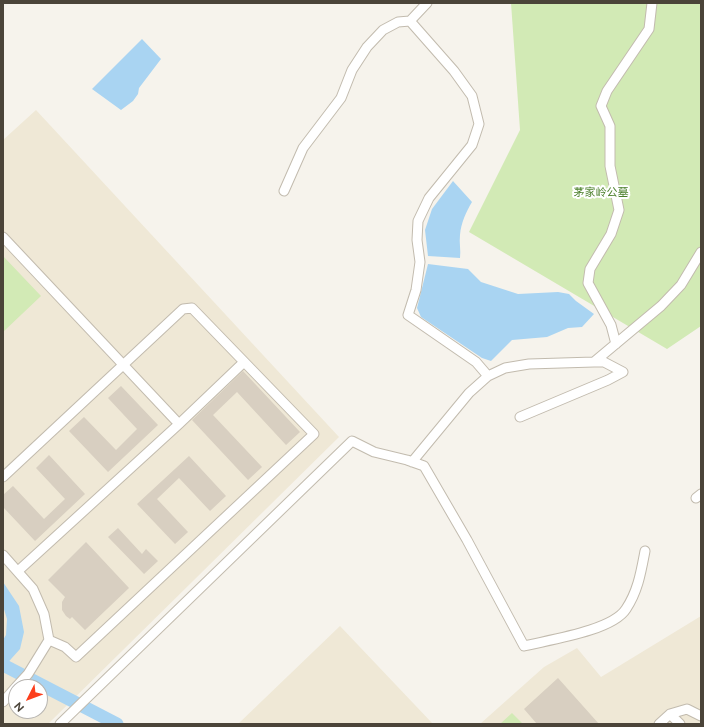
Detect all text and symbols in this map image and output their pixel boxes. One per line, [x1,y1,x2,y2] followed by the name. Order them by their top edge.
[574,186,628,200] park label: 茅家岭公墓
[8,679,48,719] north arrow
[12,699,27,714] text: N

